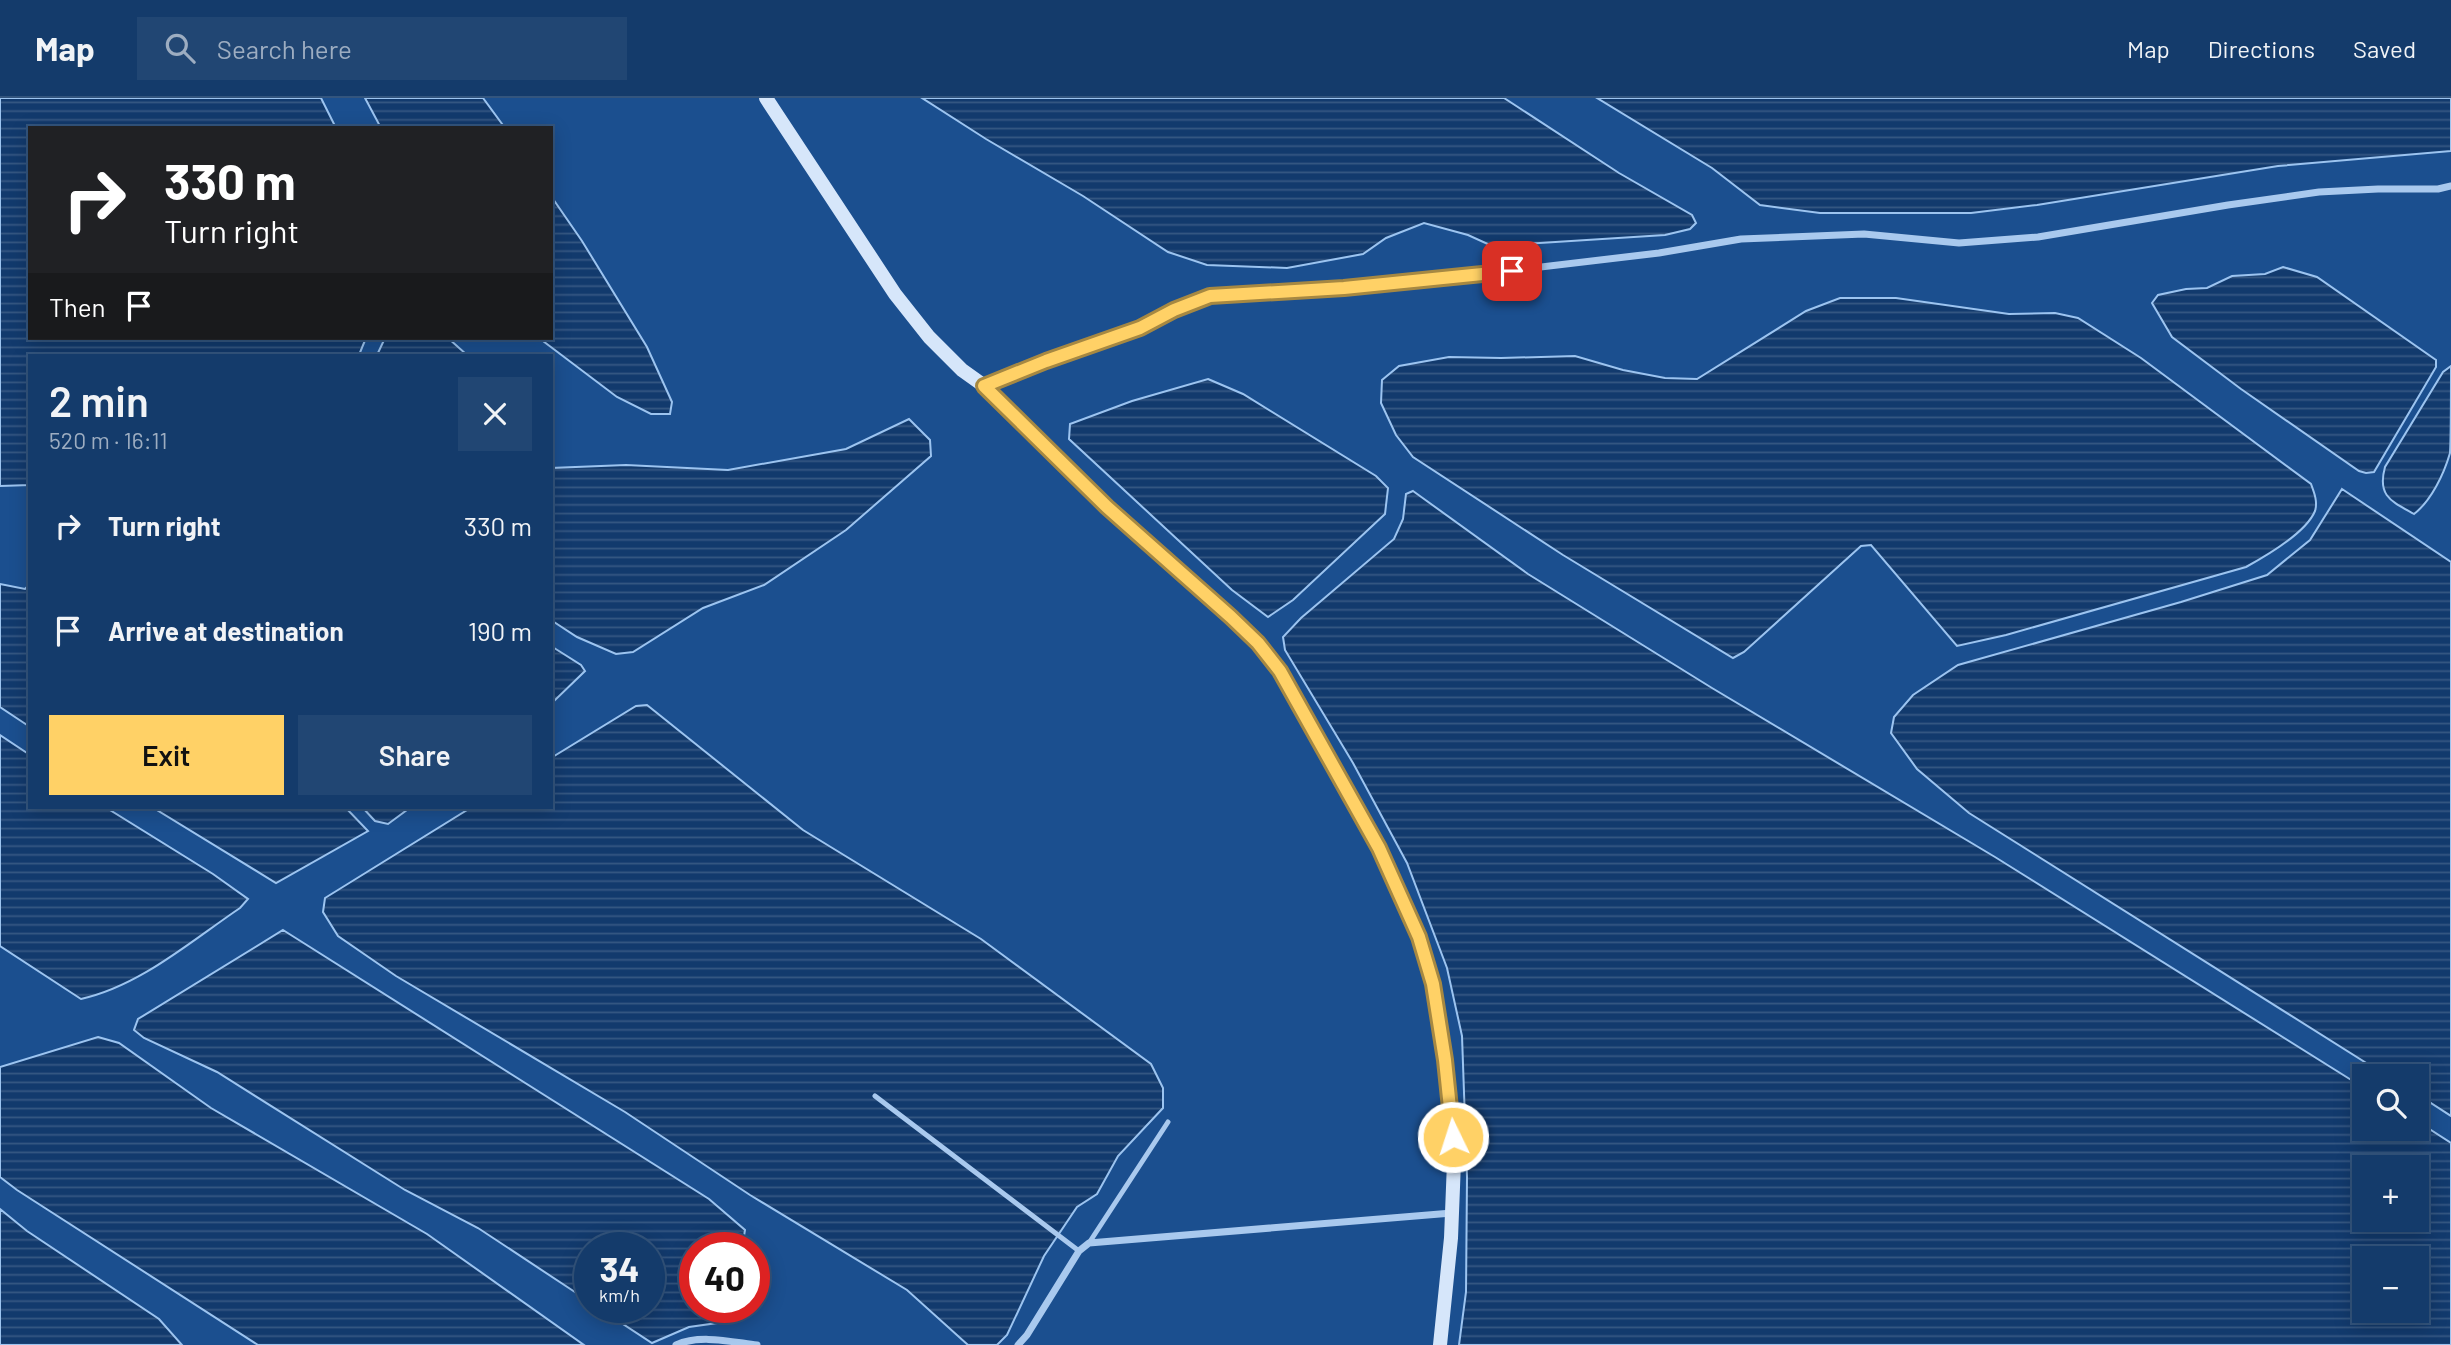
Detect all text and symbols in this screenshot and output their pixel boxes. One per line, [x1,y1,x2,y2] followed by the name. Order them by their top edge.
[137,17,627,80] search box
[35,28,95,68] text: Map
[161,29,199,67] icon: search
[217,33,352,64] text: Search here
[2127,34,2170,63] text: Map
[2208,34,2315,63] text: Directions
[2353,34,2416,63] text: Saved
[164,151,296,210] text: 330 m
[49,154,140,245] icon: right
[164,211,299,249] text: Turn right
[1482,241,1542,301] pin
[1493,252,1531,290] icon: arrive
[120,287,158,325] icon: arrive
[49,291,106,322] text: Then
[49,375,149,425] text: 2 min
[458,377,532,451] button: close
[49,426,168,454] text: 520 m · 16:11
[49,507,87,545] icon: right
[108,510,221,541] text: Turn right
[464,510,532,541] text: 330 m
[49,612,87,650] icon: arrive
[108,615,344,646] text: Arrive at destination
[468,615,532,646] text: 190 m
[49,715,284,795] button: Exit
[298,715,532,795] button: Share
[2352,1064,2429,1323] map controls
[2352,1064,2429,1141] button: search
[1416,1100,1490,1174] position arrow
[2352,1155,2429,1232] button: +
[679,1232,770,1323] speed limit sign: 40
[2352,1246,2429,1323] button: −
[599,1247,640,1289] text: 34
[599,1284,640,1306] text: km/h

